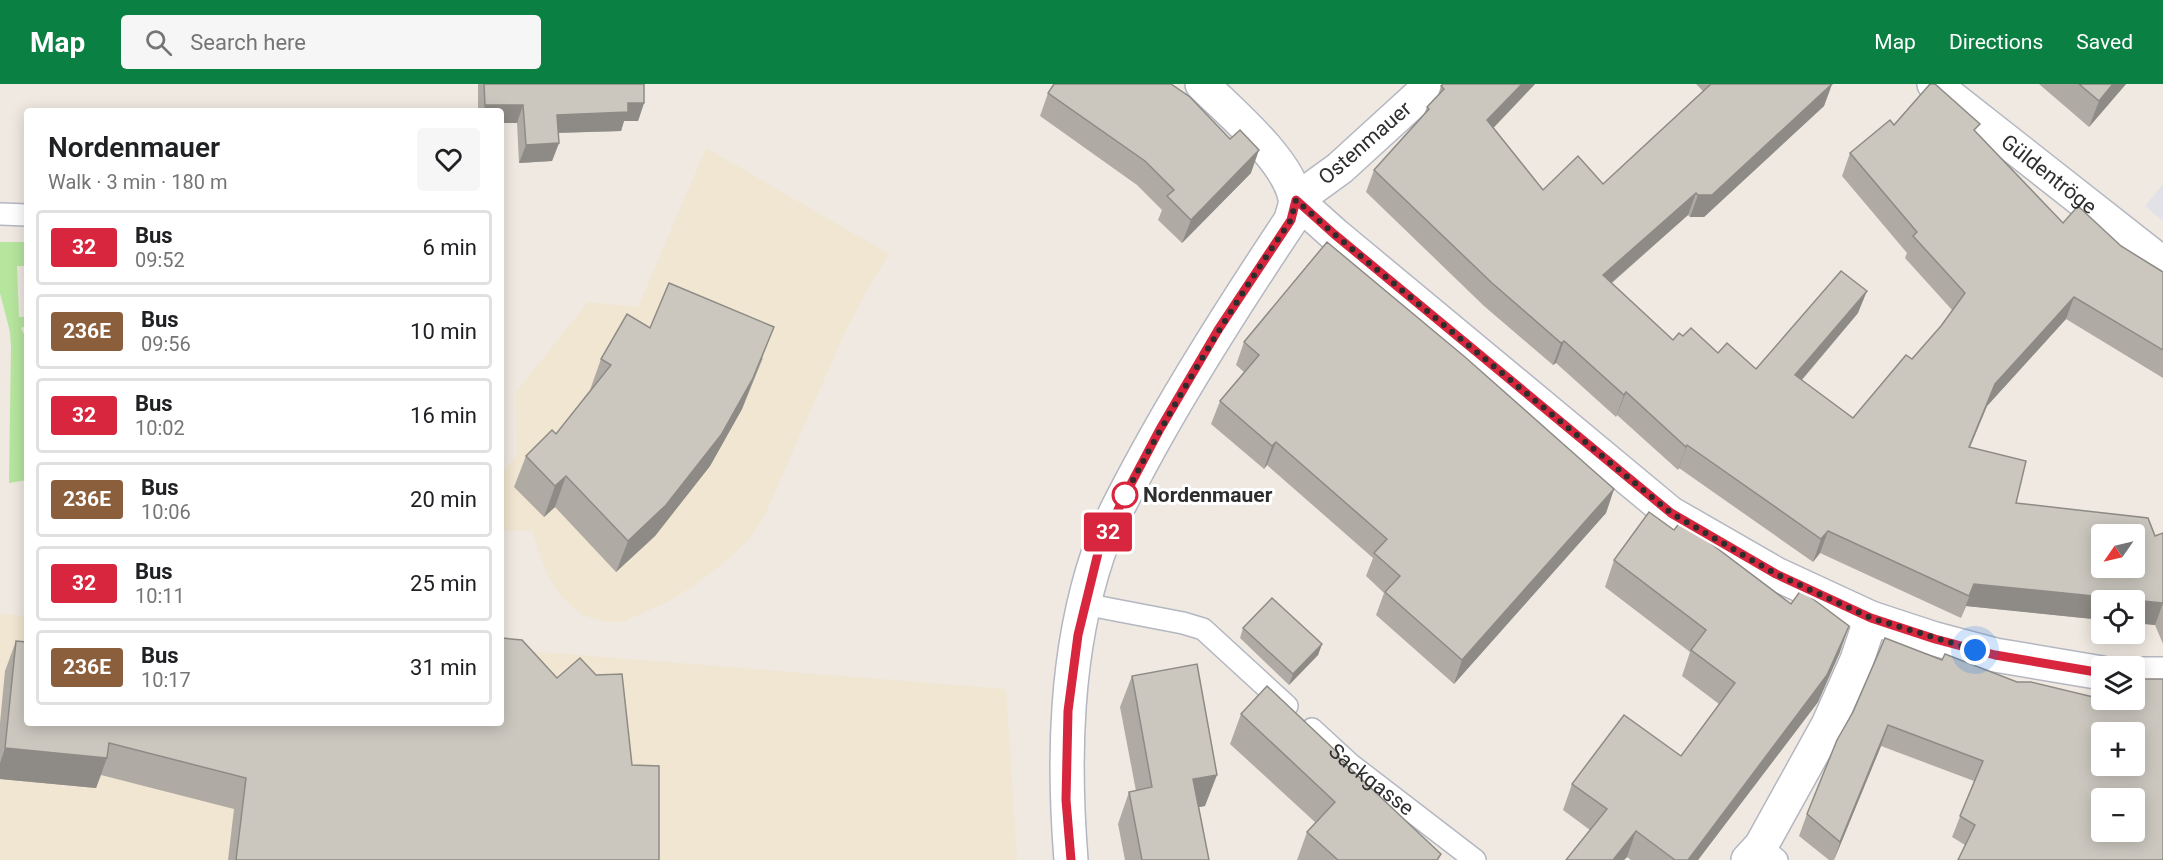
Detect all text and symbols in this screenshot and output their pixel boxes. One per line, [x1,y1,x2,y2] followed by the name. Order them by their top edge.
[121,15,541,69] search box
[30,26,85,59] text: Map
[142,26,175,59] icon: search
[190,30,306,55] text: Search here
[1874,30,1916,54] text: Map
[1949,30,2043,54] text: Directions
[2076,30,2133,54] text: Saved
[1314,96,1416,190] street label: Ostenmauer
[417,128,480,191] button: heart
[1996,129,2101,219] street label: Güldentröge
[48,131,220,164] text: Nordenmauer
[48,170,227,194] text: Walk · 3 min · 180 m
[135,223,173,248] text: Bus
[72,235,96,259] text: 32
[422,235,477,260] text: 6 min
[135,248,185,272] text: 09:52
[141,307,179,332] text: Bus
[63,319,111,343] text: 236E
[410,319,477,344] text: 10 min
[141,332,191,356] text: 09:56
[135,391,173,416] text: Bus
[72,403,96,427] text: 32
[410,403,477,428] text: 16 min
[135,416,185,440] text: 10:02
[141,475,179,500] text: Bus
[1112,482,1138,508] marker: Nordenmauer
[1143,483,1273,507] place label: Nordenmauer
[63,487,111,511] text: 236E
[410,487,477,512] text: 20 min
[141,500,191,524] text: 10:06
[1081,512,1135,552] line badge: 32
[1096,520,1120,544] text: 32
[2091,524,2145,578] north arrow
[2091,524,2145,842] map controls
[135,559,173,584] text: Bus
[72,571,96,595] text: 32
[410,571,477,596] text: 25 min
[135,584,185,608] text: 10:11
[2091,590,2145,644] button: locate
[1960,635,1990,665] your location
[141,643,179,668] text: Bus
[63,655,111,679] text: 236E
[410,655,477,680] text: 31 min
[2091,656,2145,710] button: layers
[141,668,191,692] text: 10:17
[2091,722,2145,776] button: +
[1324,739,1418,820] street label: Sackgasse
[2091,788,2145,842] button: −

